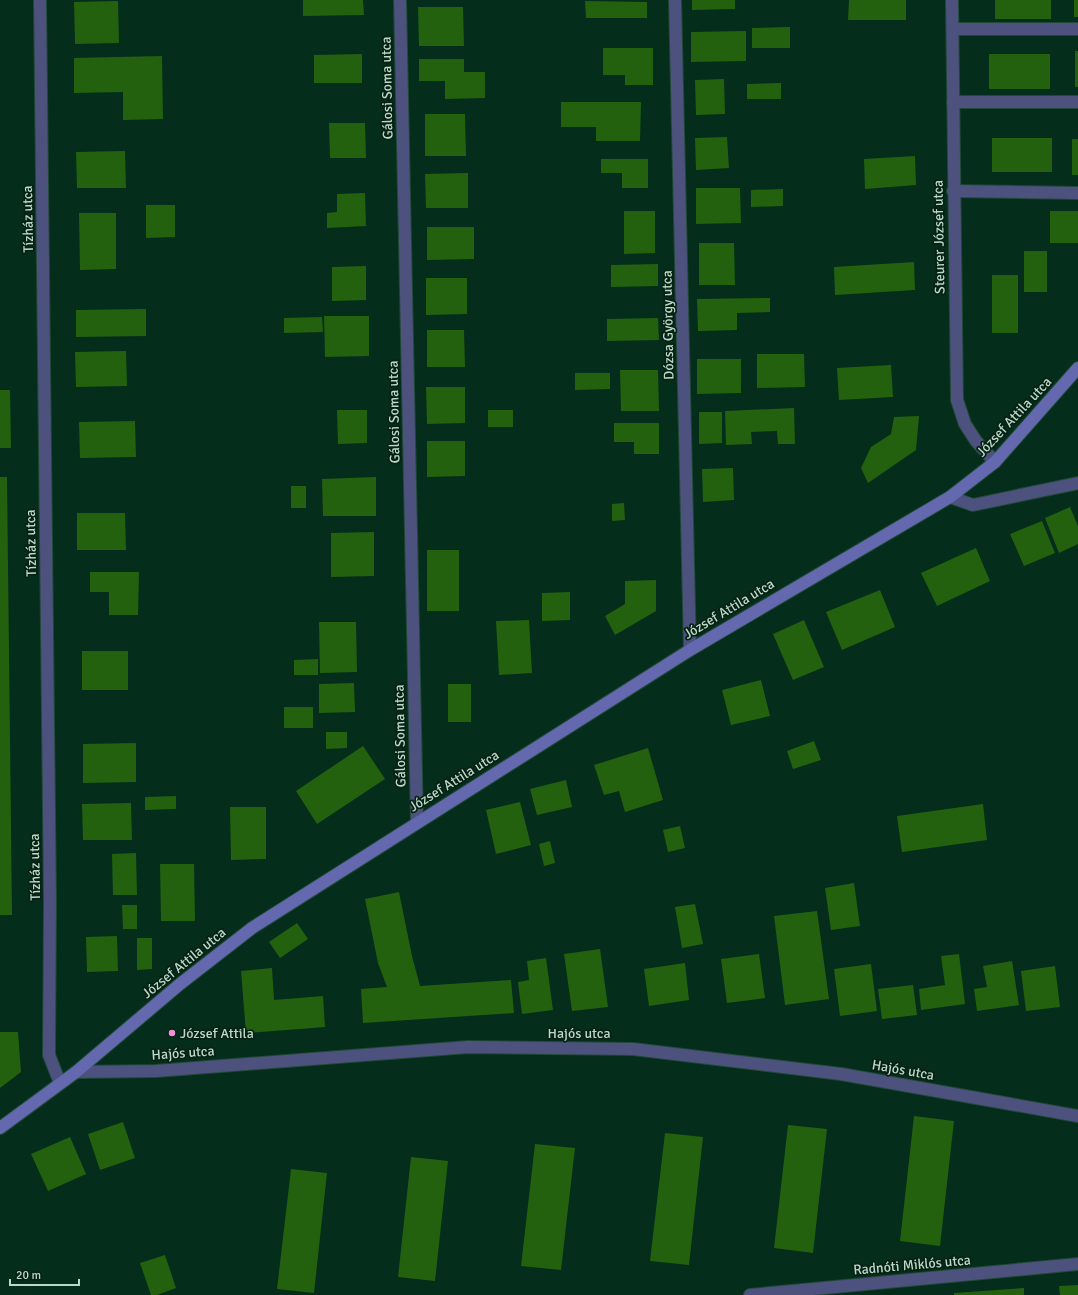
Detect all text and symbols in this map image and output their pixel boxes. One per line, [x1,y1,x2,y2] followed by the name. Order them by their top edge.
[378,36,396,140] street label: Gálosi Soma utca
[930,180,948,294] street label: Steurer József utca
[19,185,37,253] street label: Tízház utca
[659,270,677,380] street label: Dózsa György utca
[385,360,403,464] street label: Gálosi Soma utca
[973,374,1055,460] street label: József Attila utca
[22,509,40,577] street label: Tízház utca
[680,575,778,643] street label: József Attila utca
[391,684,409,788] street label: Gálosi Soma utca
[406,747,502,815] street label: József Attila utca
[26,833,44,901] street label: Tízház utca
[139,924,229,1002] street label: József Attila utca
[180,1025,254,1042] place label: József Attila
[547,1025,611,1042] street label: Hajós utca
[167,1028,177,1038] marker: József Attila
[151,1042,215,1064] street label: Hajós utca
[870,1056,936,1084] street label: Hajós utca
[853,1251,971,1279] street label: Radnóti Miklós utca
[10,1261,79,1287] scale bar
[16,1268,41,1283] text: 20 m

